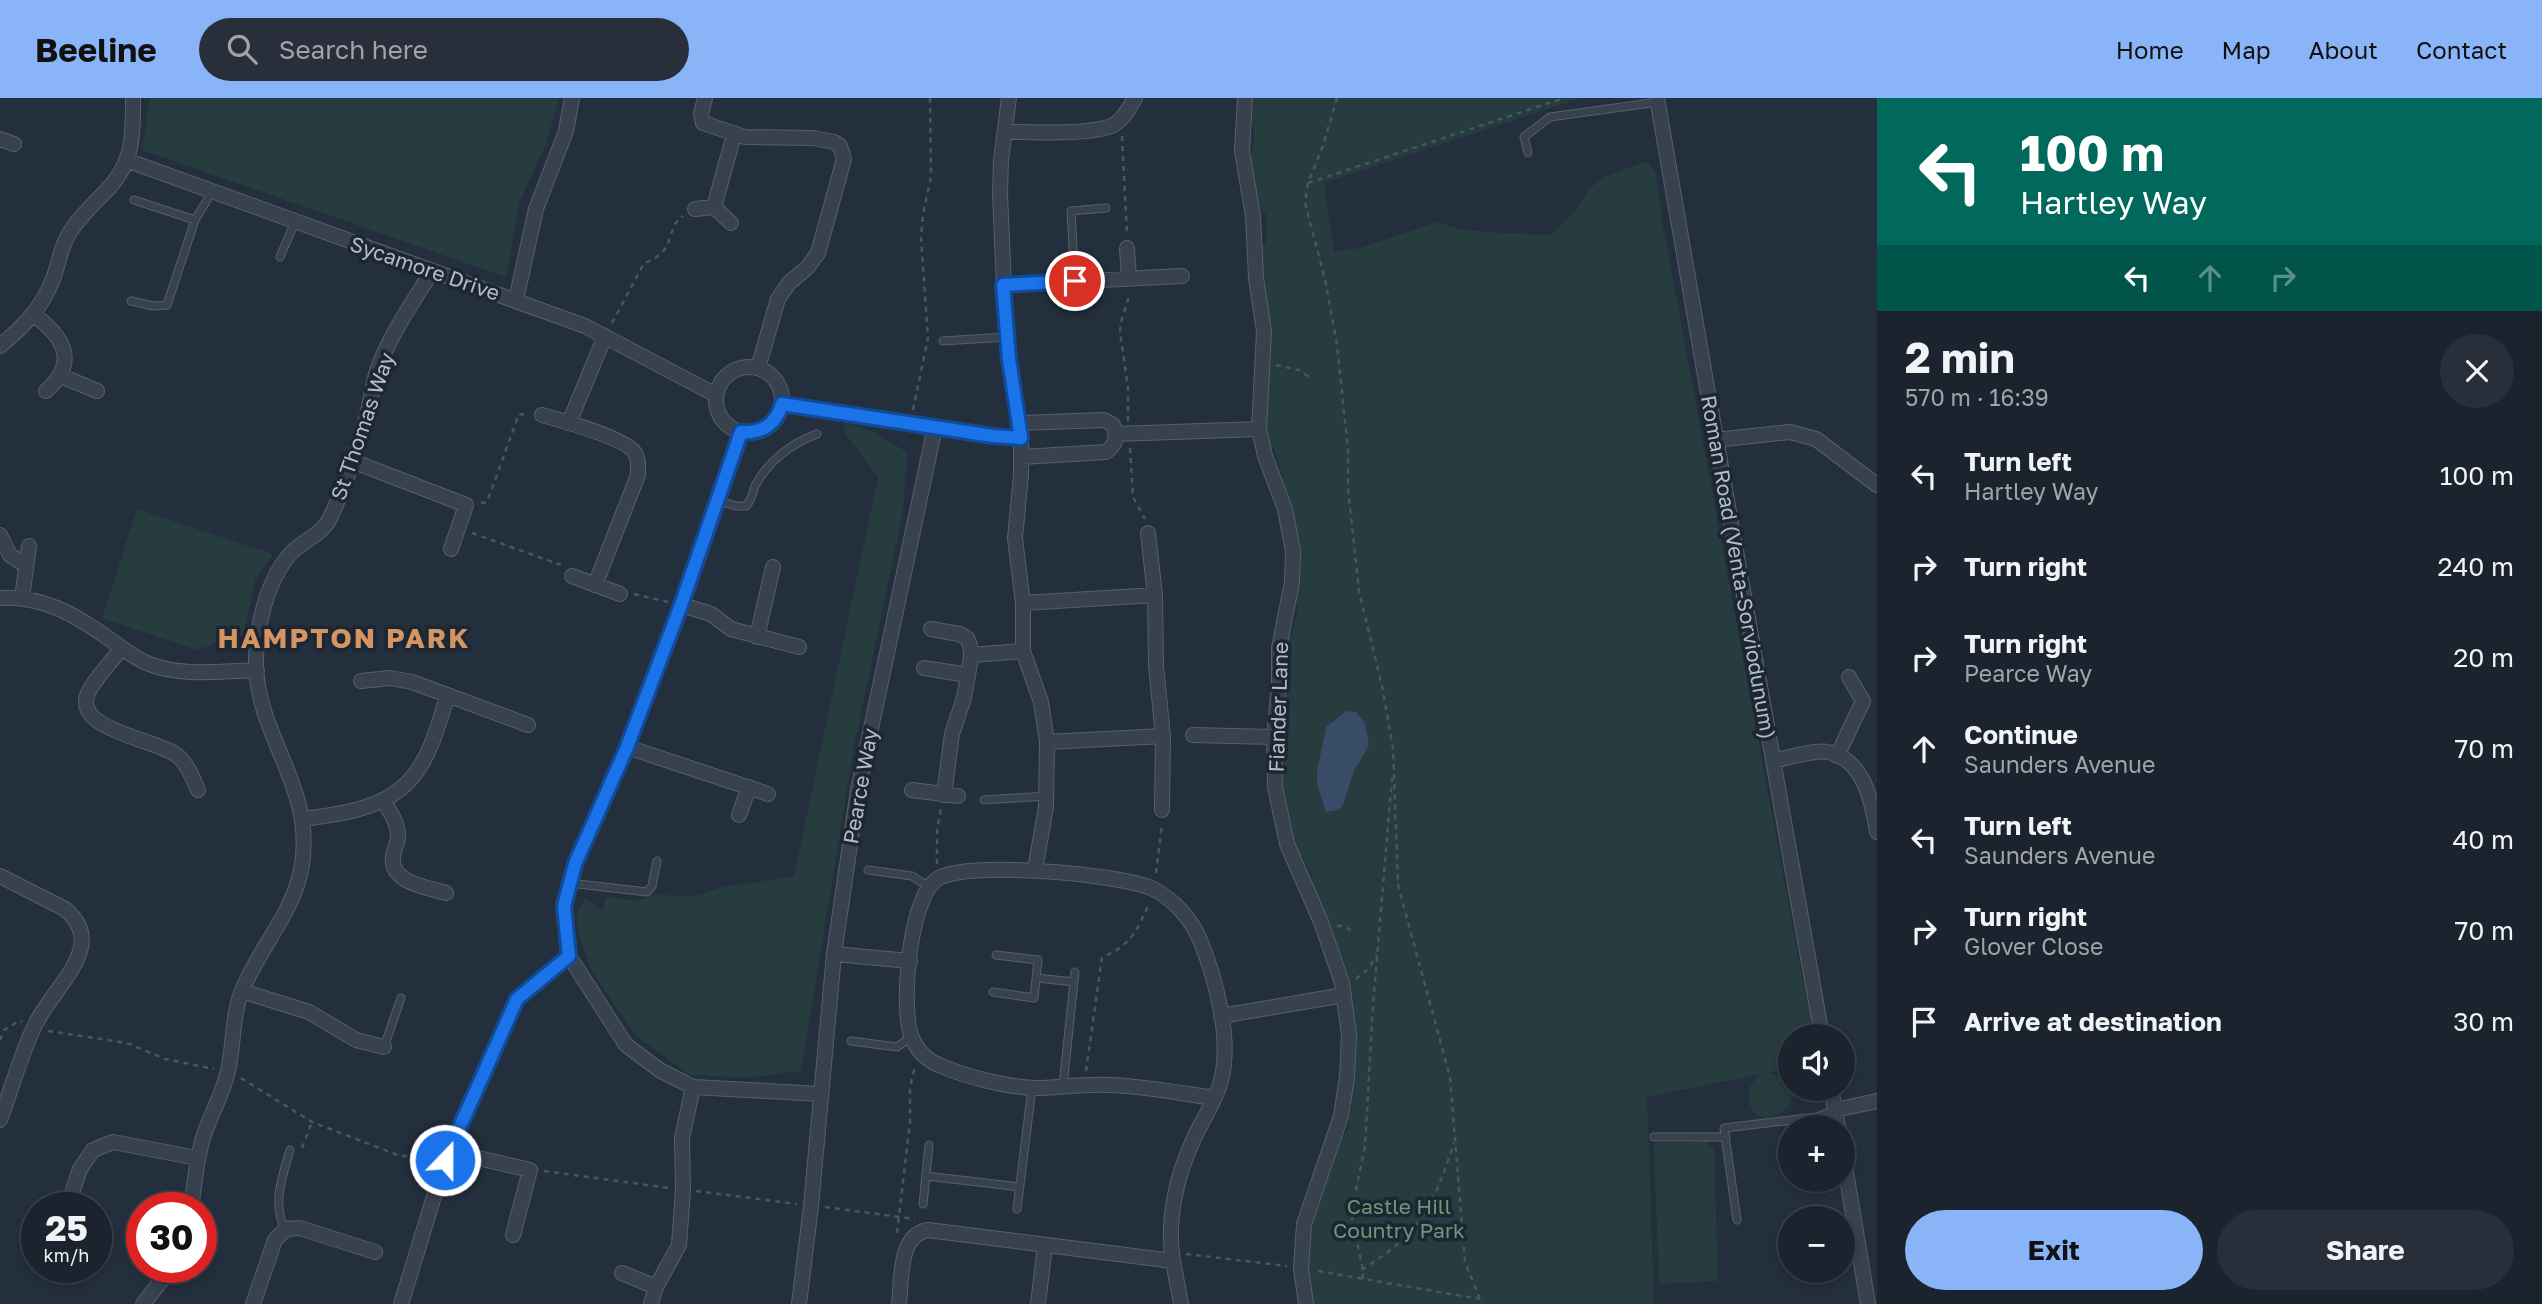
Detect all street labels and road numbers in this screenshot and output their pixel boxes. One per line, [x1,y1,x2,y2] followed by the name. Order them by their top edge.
[347,230,503,306] street label: Sycamore Drive
[325,348,400,503] street label: St Thomas Way
[1696,393,1782,741] street label: Roman Road (Venta-Sorviodunum)
[1263,641,1293,773] street label: Fiander Lane
[837,726,883,846] street label: Pearce Way

